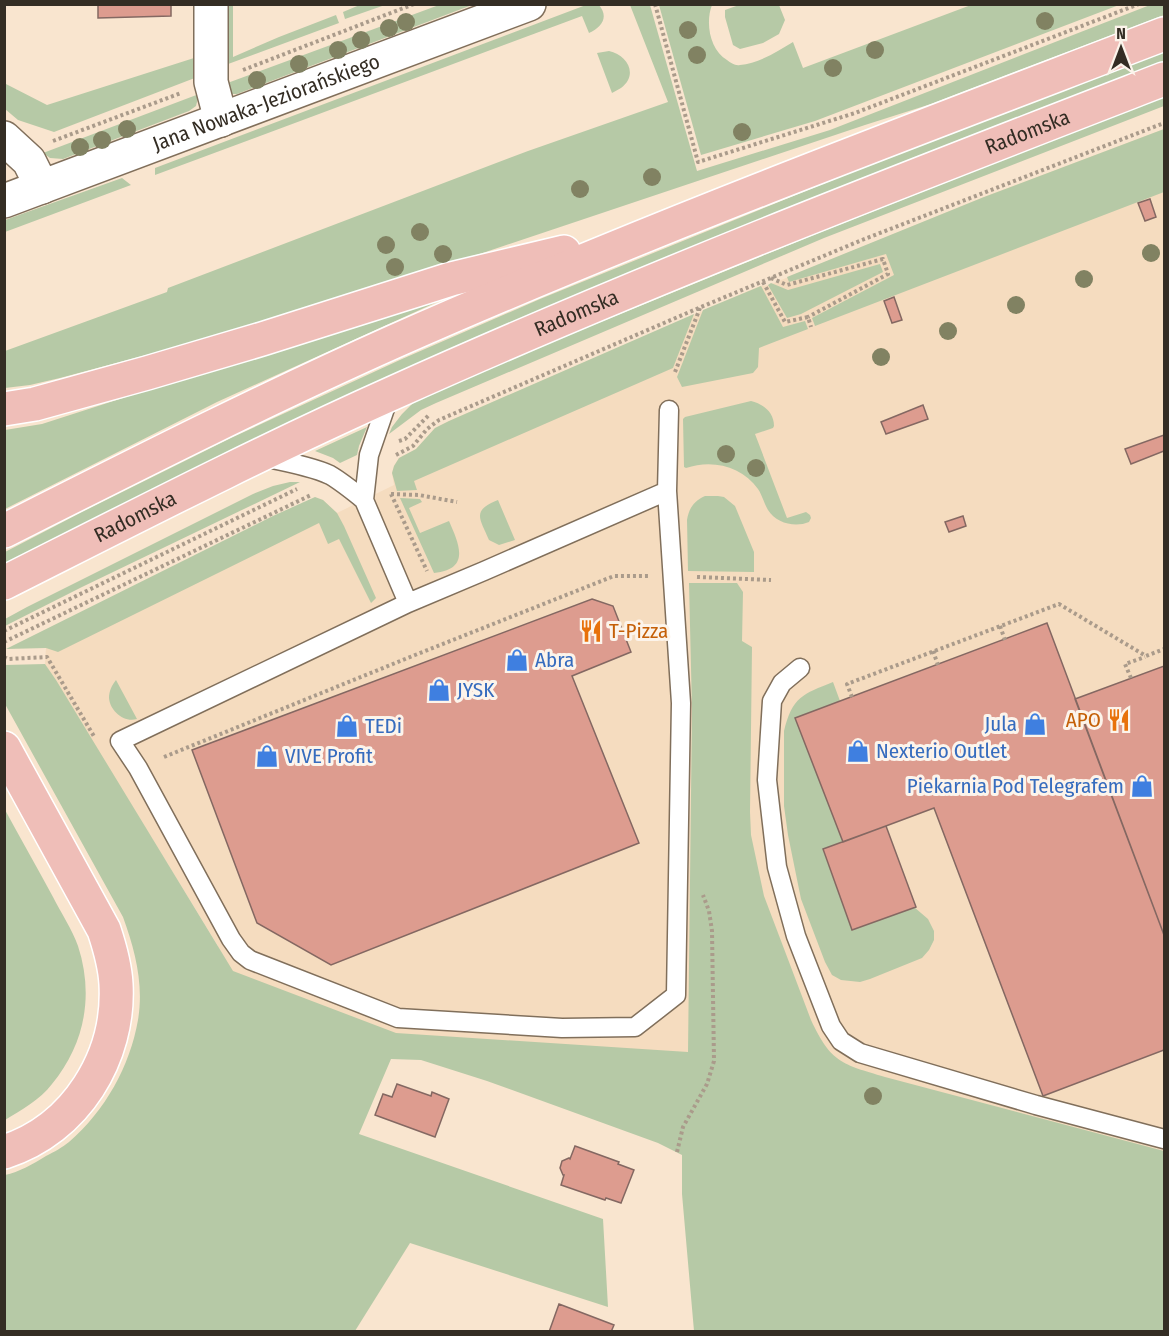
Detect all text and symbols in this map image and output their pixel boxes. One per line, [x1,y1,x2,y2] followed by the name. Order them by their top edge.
[1091,18,1151,78] north arrow
[1116,24,1126,43] text: N
[149,48,383,157] street label: Jana Nowaka-Jeziorańskiego
[981,104,1073,160] street label: Radomska
[530,284,622,342] street label: Radomska
[90,485,181,548] street label: Radomska
[578,618,604,644] restaurant icon: T-Pizza
[609,618,668,644] place label: T-Pizza
[504,647,530,673] shop icon: Abra
[535,647,574,673] place label: Abra
[426,677,452,703] shop icon: JYSK
[457,677,495,703] place label: JYSK
[1066,707,1101,733] place label: APO
[1106,707,1132,733] restaurant icon: APO
[985,711,1017,737] place label: Jula
[1022,711,1048,737] shop icon: Jula
[334,713,360,739] shop icon: TEDi
[365,713,402,739] place label: TEDi
[845,738,871,764] shop icon: Nexterio Outlet
[876,738,1007,764] place label: Nexterio Outlet
[254,743,280,769] shop icon: VIVE Profit
[285,743,373,769] place label: VIVE Profit
[907,773,1124,799] place label: Piekarnia Pod Telegrafem
[1129,773,1155,799] shop icon: Piekarnia Pod Telegrafem

